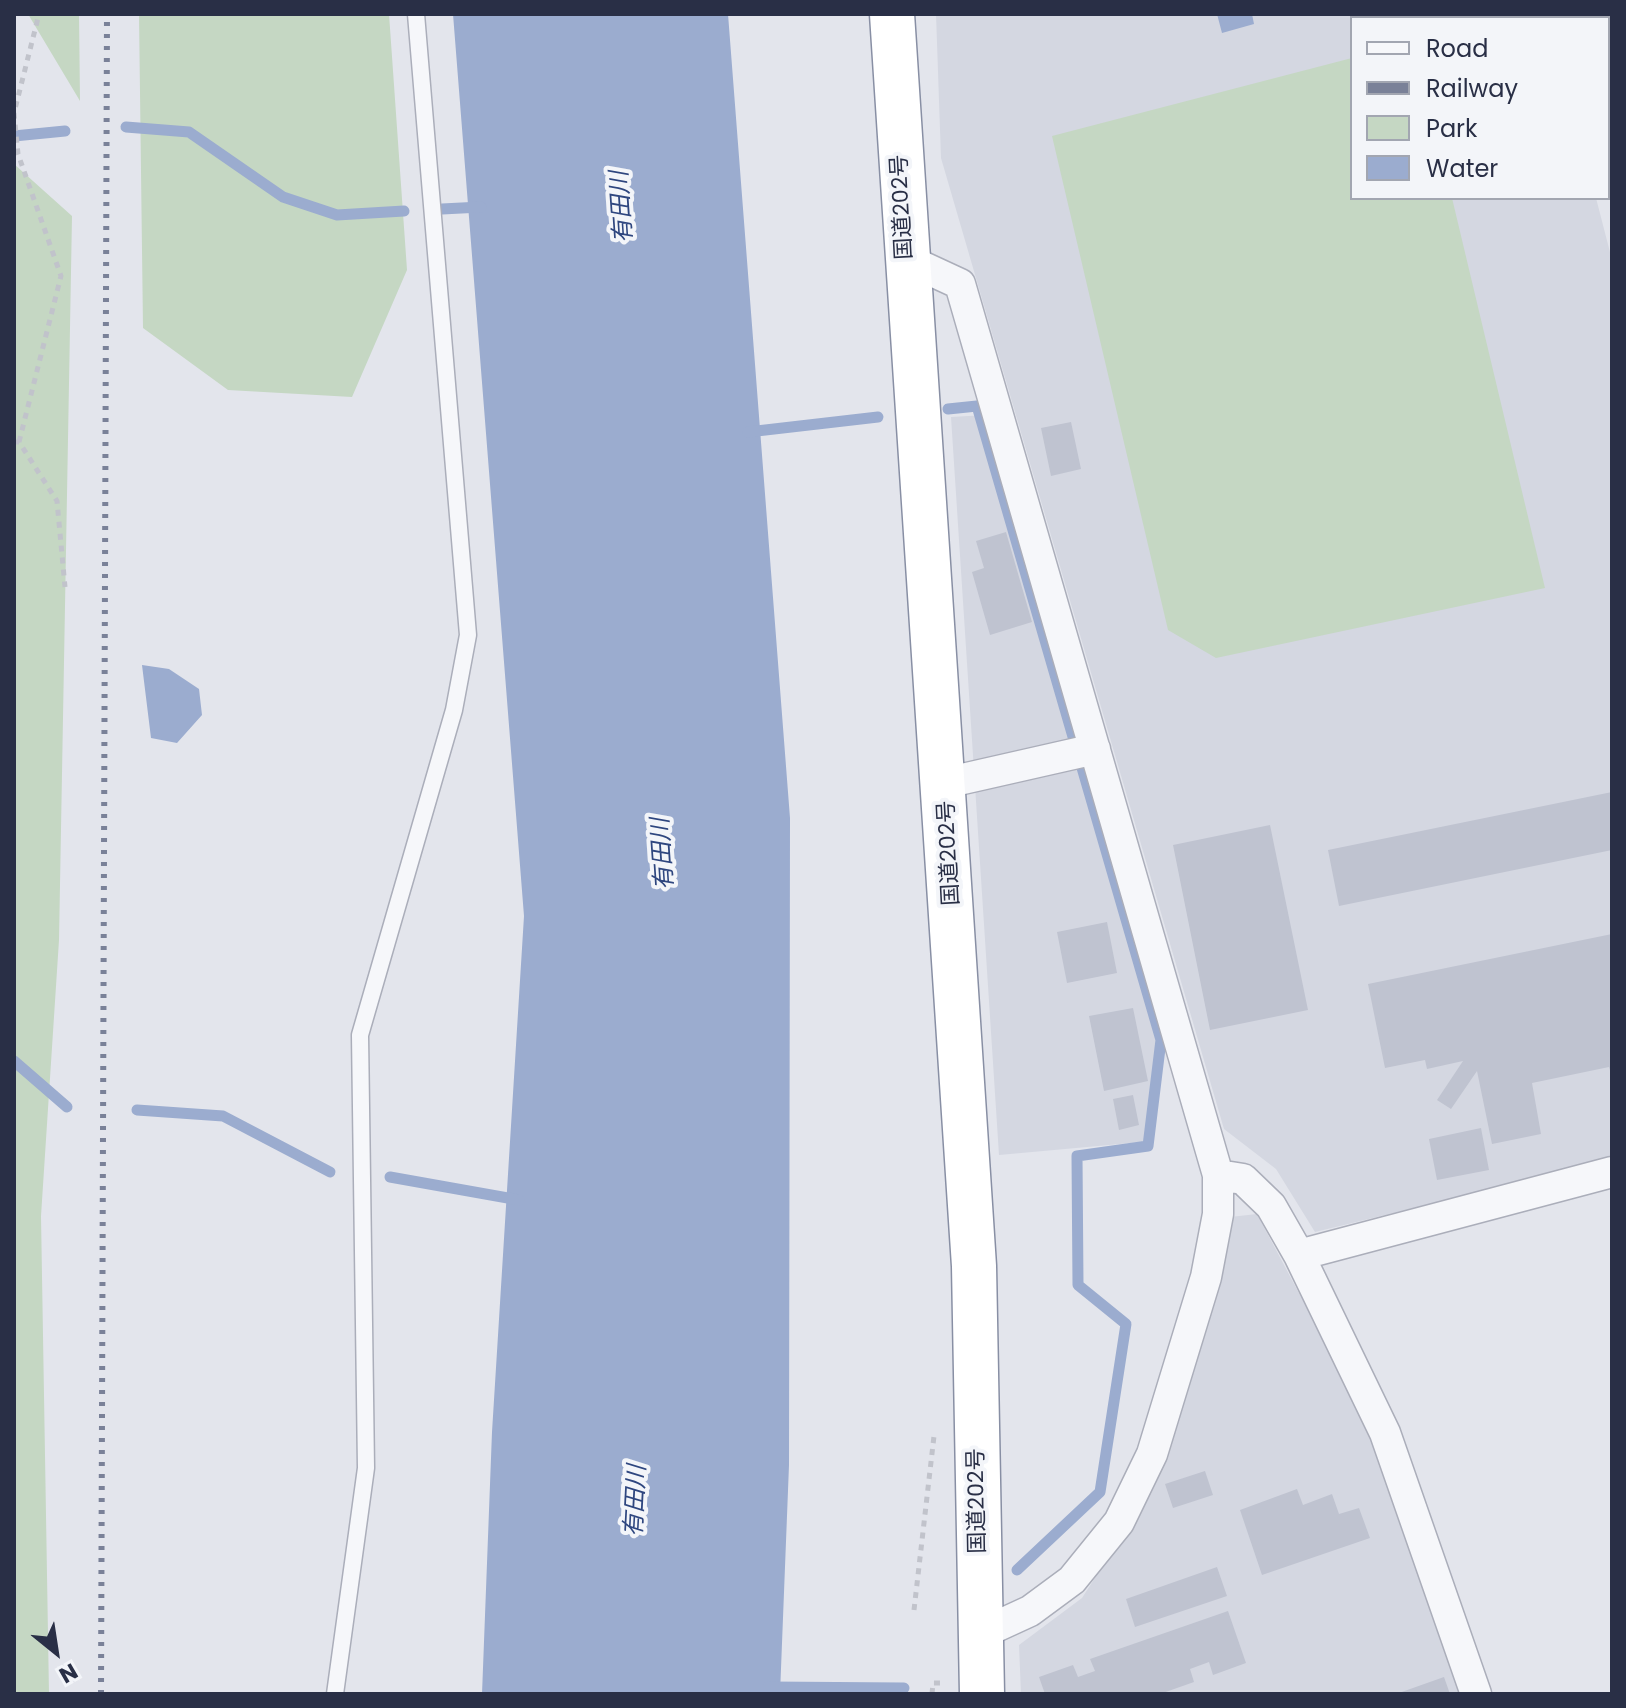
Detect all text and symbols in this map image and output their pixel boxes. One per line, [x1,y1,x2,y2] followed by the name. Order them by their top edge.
[1350,16,1610,200] legend
[1426,32,1488,65] text: Road
[1426,72,1518,105] text: Railway
[1426,112,1477,145] text: Park
[1426,152,1498,185] text: Water
[887,154,919,260] street label: 国道202号
[606,170,640,244] water label: 有田川
[934,800,966,906] street label: 国道202号
[647,817,681,891] water label: 有田川
[964,1448,992,1554] street label: 国道202号
[621,1464,653,1538] water label: 有田川
[16,1612,96,1692] north arrow
[53,1656,83,1691] text: N

